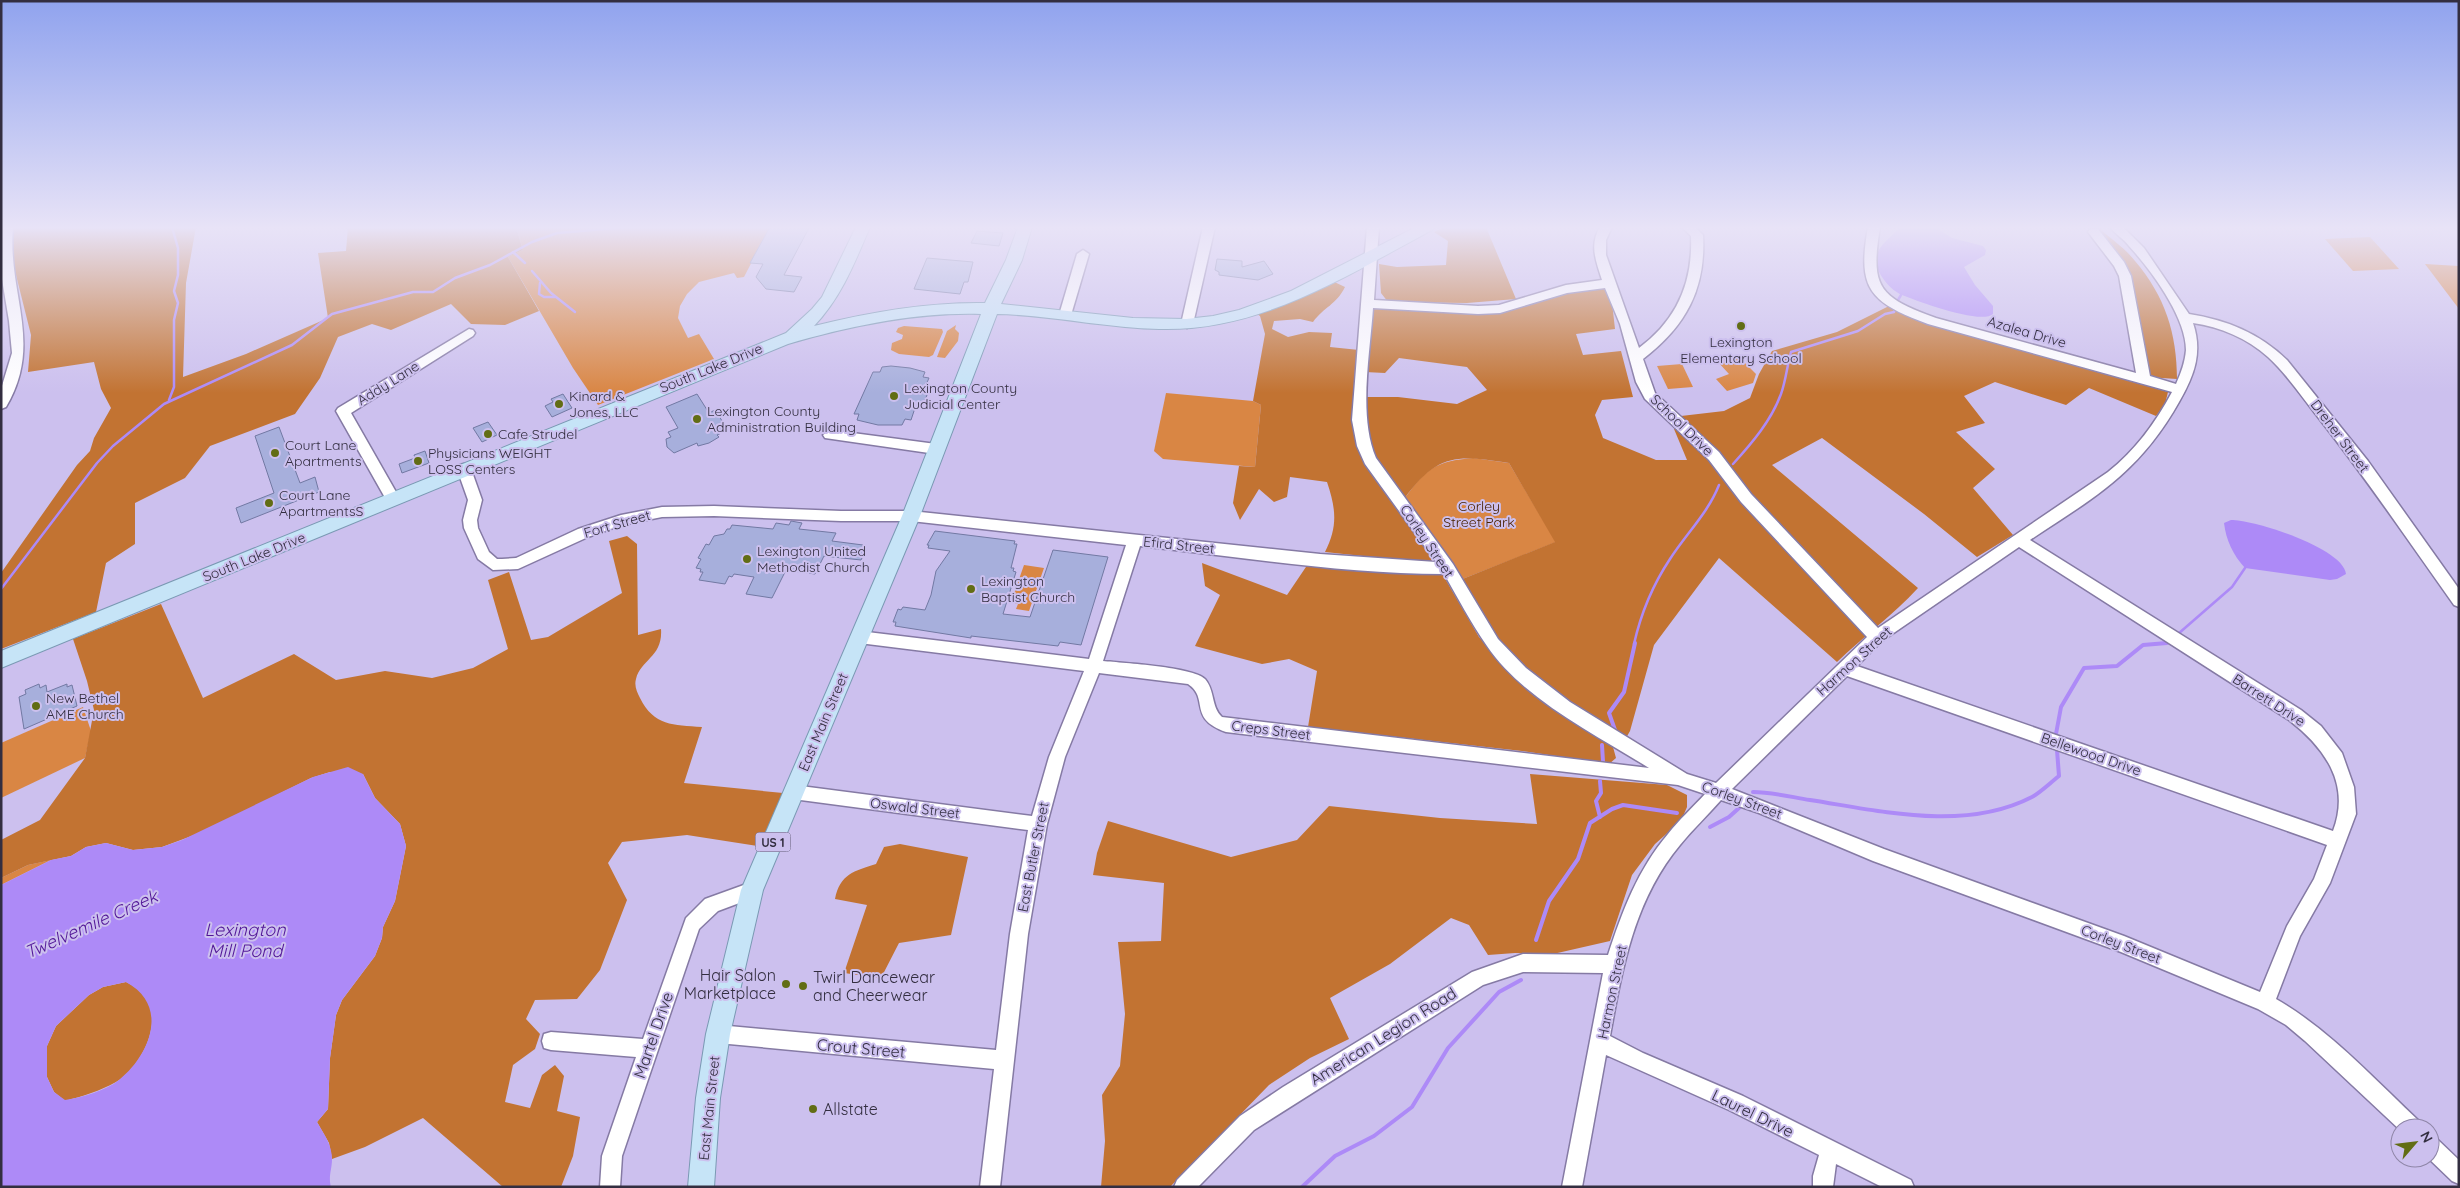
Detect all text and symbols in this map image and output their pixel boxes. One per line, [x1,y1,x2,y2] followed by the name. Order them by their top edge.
[1985,312,2069,352] street label: Azalea Drive
[1735,320,1747,332] marker: Lexington Elementary School
[1680,333,1802,367] place label: Lexington Elementary School
[657,339,765,397] street label: South Lake Drive
[354,357,422,409] street label: Addy Lane
[904,379,1017,413] place label: Lexington County Judicial Center
[569,387,638,421] place label: Kinard & Jones, LLC
[888,390,900,402] marker: Lexington County Judicial Center
[1647,390,1717,460] street label: School Drive
[2307,396,2373,476] street label: Dreher Street
[553,398,565,410] marker: Kinard & Jones, LLC
[707,402,856,436] place label: Lexington County Administration Building
[691,413,703,425] marker: Lexington County Administration Building
[498,425,577,443] place label: Cafe Strudel
[482,428,494,440] marker: Cafe Strudel
[285,436,362,470] place label: Court Lane Apartments
[428,444,552,478] place label: Physicians WEIGHT LOSS Centers
[269,447,281,459] marker: Court Lane Apartments
[412,455,424,467] marker: Physicians WEIGHT LOSS Centers
[279,486,364,520] place label: Court Lane ApartmentsS
[263,497,275,509] marker: Court Lane ApartmentsS
[1443,497,1515,531] park label: Corley Street Park
[1396,501,1458,581] street label: Corley Street
[582,506,653,542] street label: Fort Street
[200,528,308,586] street label: South Lake Drive
[1142,532,1216,558] street label: Efird Street
[757,542,870,576] place label: Lexington United Methodist Church
[741,553,753,565] marker: Lexington United Methodist Church
[981,572,1075,606] place label: Lexington Baptist Church
[965,583,977,595] marker: Lexington Baptist Church
[1813,622,1896,700] street label: Harmon Street
[794,670,852,774] street label: East Main Street
[2229,670,2309,730] street label: Barrett Drive
[46,689,124,723] place label: New Bethel AME Church
[30,700,42,712] marker: New Bethel AME Church
[1231,716,1312,744] street label: Creps Street
[2039,728,2143,780] street label: Bellewood Drive
[1699,777,1785,823] street label: Corley Street
[869,794,961,822] street label: Oswald Street
[1013,800,1053,914] street label: East Butler Street
[756,832,790,852] road number: US 1
[21,884,162,964] water label: Twelvemile Creek
[204,918,286,962] water label: Lexington Mill Pond
[2079,921,2164,968] street label: Corley Street
[1593,943,1631,1041] street label: Harmon Street
[684,965,776,1003] place label: Hair Salon Marketplace
[813,967,935,1005] place label: Twirl Dancewear and Cheerwear
[780,978,792,990] marker: Hair Salon Marketplace
[797,980,809,992] marker: Twirl Dancewear and Cheerwear
[1306,983,1460,1089] street label: American Legion Road
[629,989,677,1081] street label: Martel Drive
[816,1034,906,1062] street label: Crout Street
[695,1055,723,1161] street label: East Main Street
[1709,1085,1797,1141] street label: Laurel Drive
[823,1099,878,1119] place label: Allstate
[807,1103,819,1115] marker: Allstate
[2390,1118,2440,1168] north arrow
[2416,1128,2437,1146] text: N

